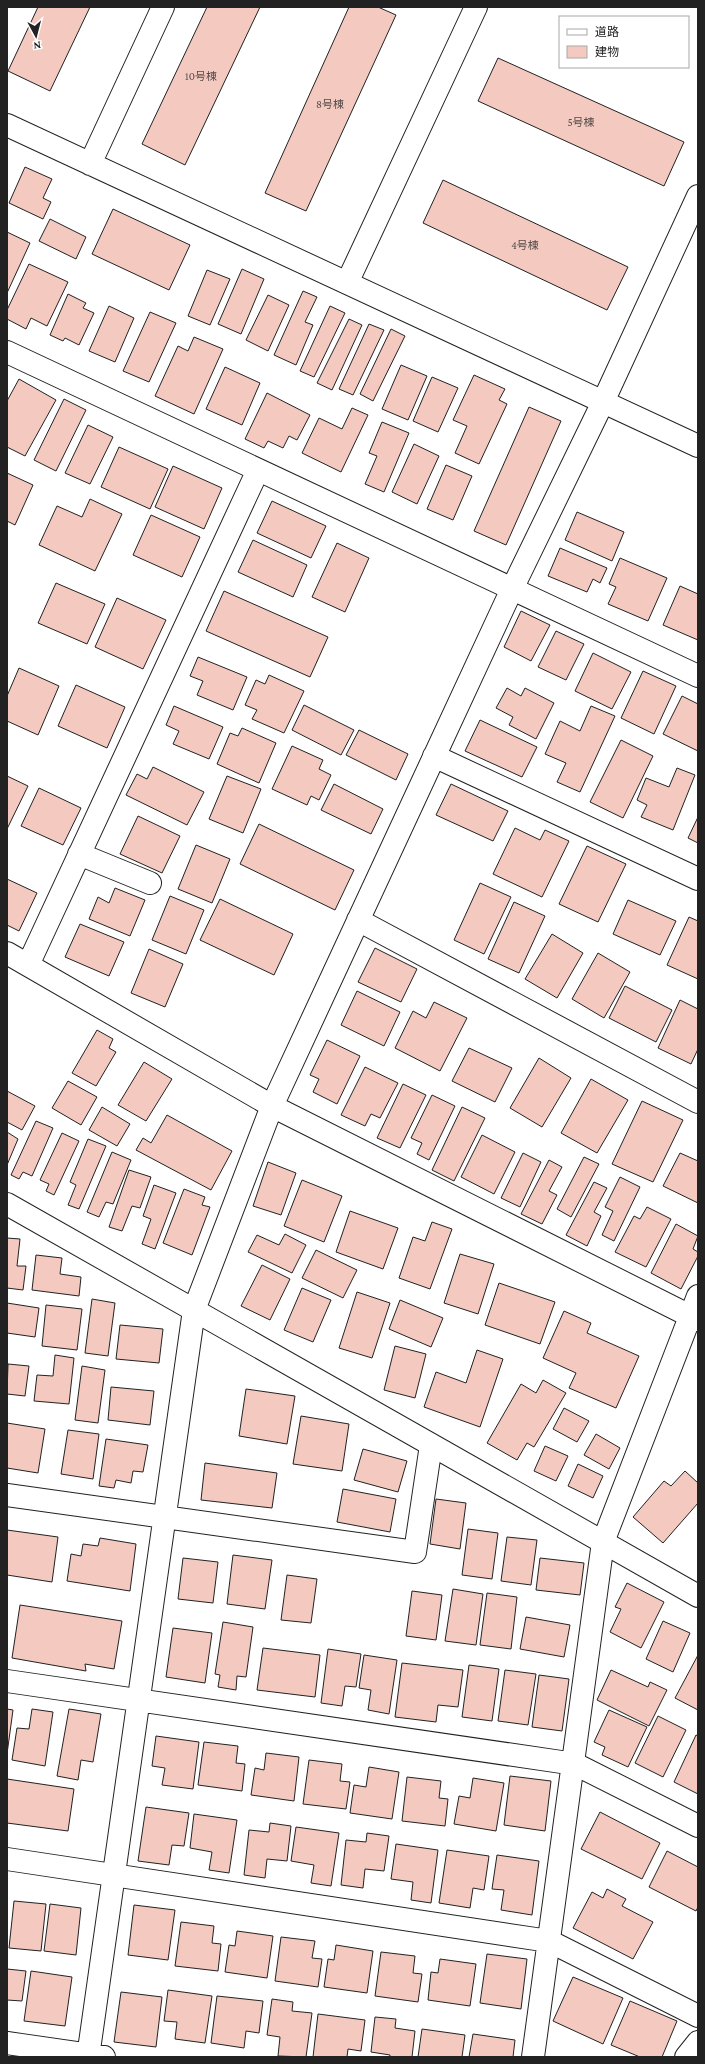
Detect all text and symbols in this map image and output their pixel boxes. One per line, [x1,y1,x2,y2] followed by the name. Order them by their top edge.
[16,16,56,56] north arrow
[559,16,689,68] legend
[595,25,619,39] text: 道路
[32,40,42,52] text: N
[595,45,619,59] text: 建物
[185,70,217,82] house number: 10号棟
[316,98,344,110] house number: 8号棟
[567,116,595,128] house number: 5号棟
[511,239,539,251] house number: 4号棟

